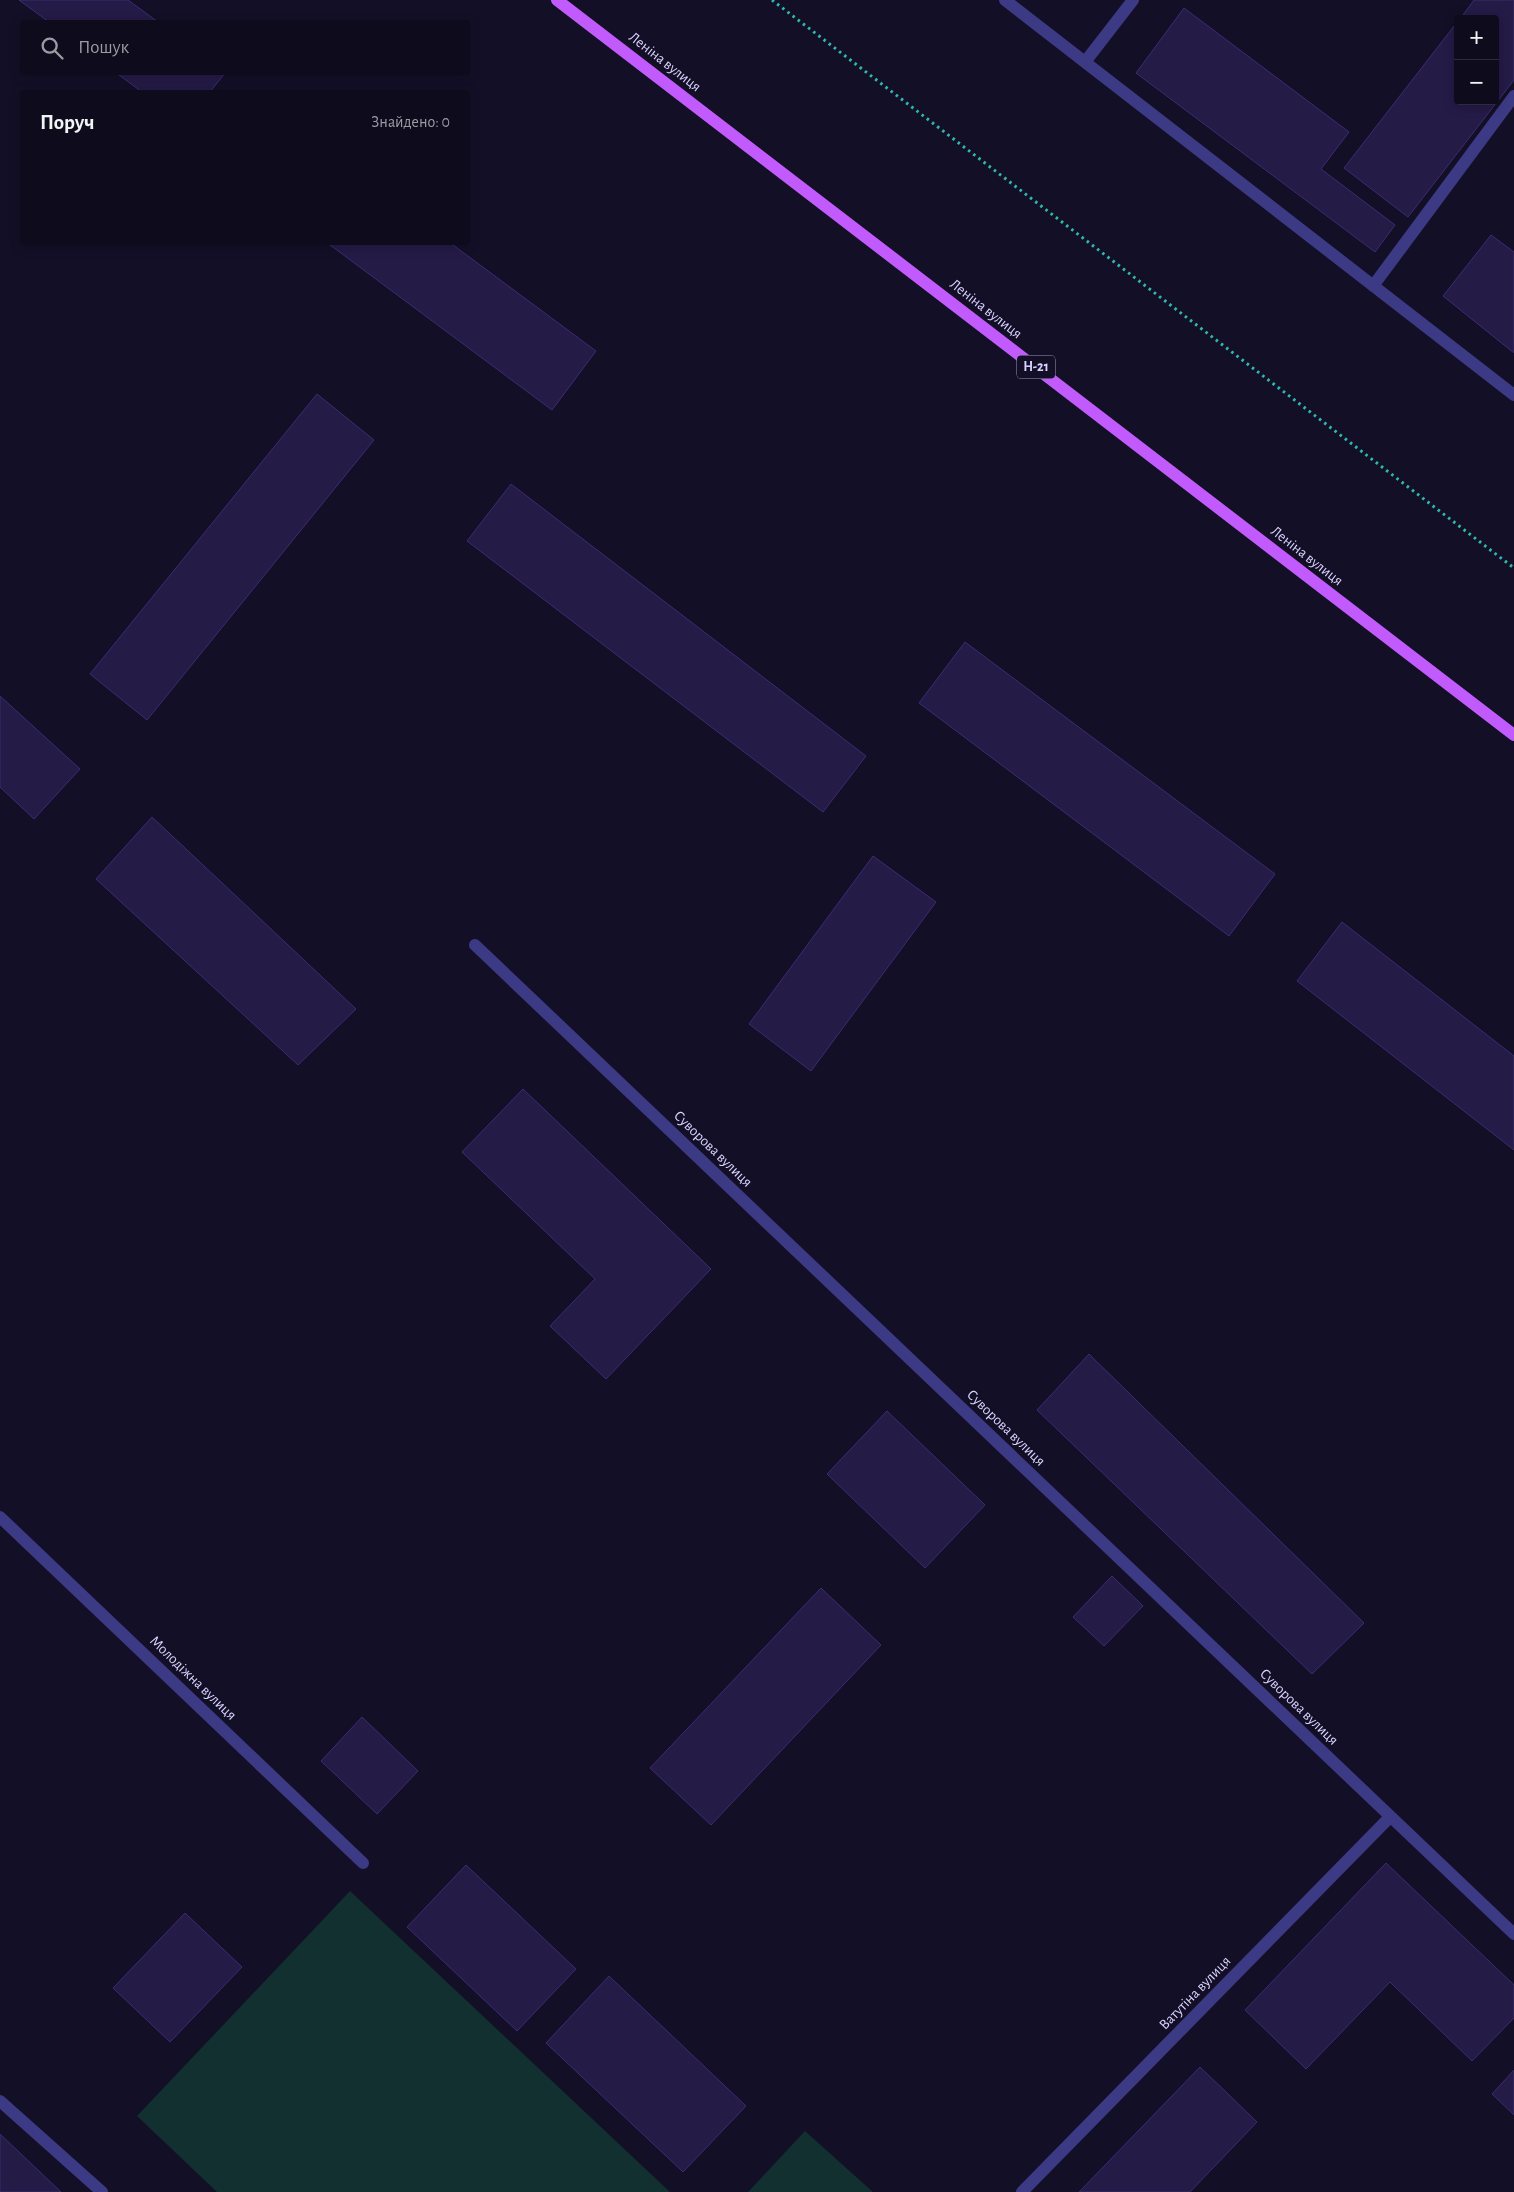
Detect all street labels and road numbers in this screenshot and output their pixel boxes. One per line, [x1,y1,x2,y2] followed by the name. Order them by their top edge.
[626,29,704,95] street label: Леніна вулиця
[947,276,1025,342] street label: Леніна вулиця
[1017,356,1055,378] road number: Н-21
[1268,523,1346,589] street label: Леніна вулиця
[671,1108,755,1190] street label: Суворова вулиця
[964,1387,1048,1469] street label: Суворова вулиця
[147,1633,239,1723] street label: Молодіжна вулиця
[1257,1666,1341,1748] street label: Суворова вулиця
[1156,1953,1234,2033] street label: Ватутіна вулиця

